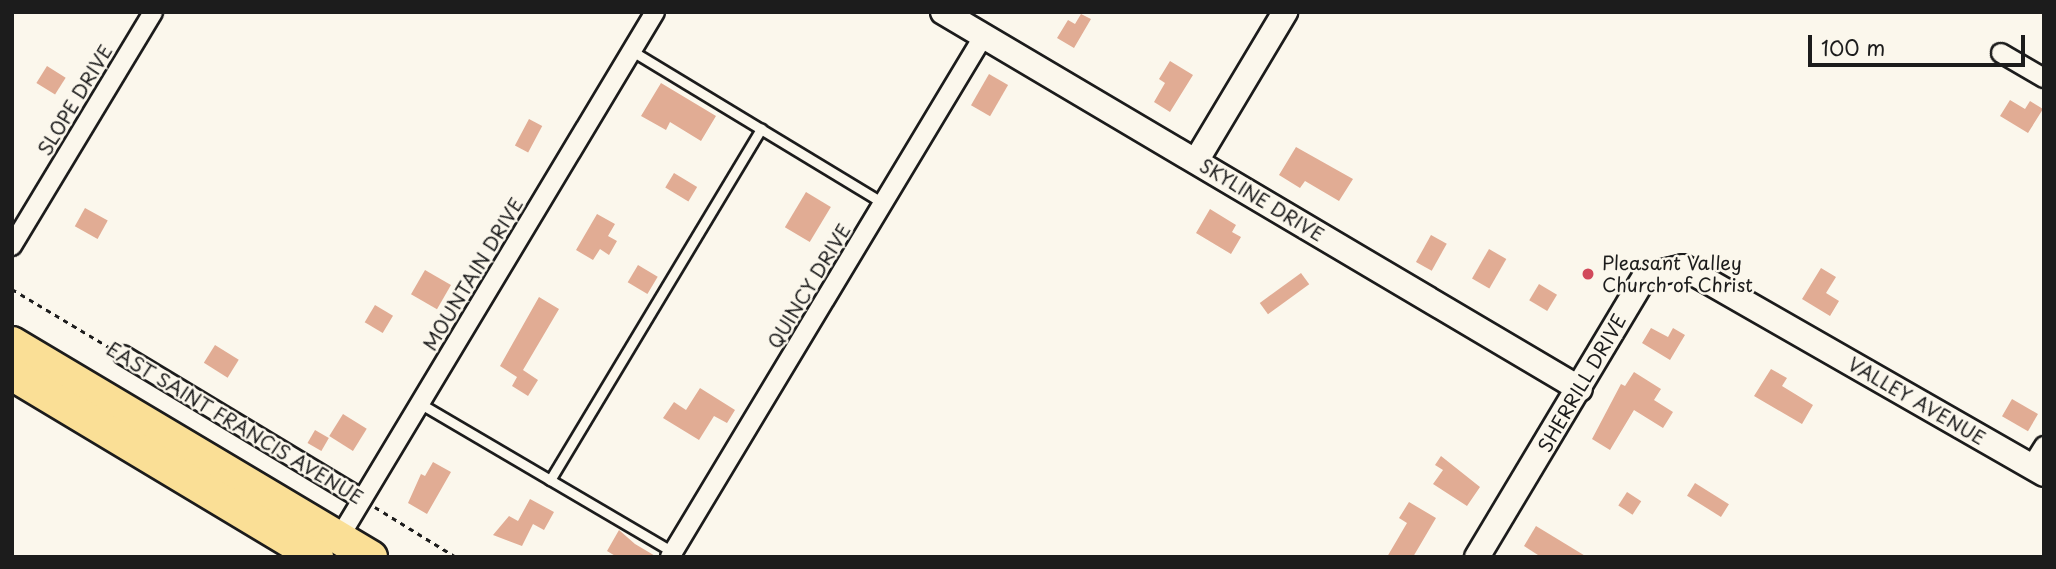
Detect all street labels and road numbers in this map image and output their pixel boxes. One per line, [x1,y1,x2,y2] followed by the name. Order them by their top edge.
[33,40,117,160] street label: SLOPE DRIVE
[1195,154,1329,246] street label: SKYLINE DRIVE
[418,194,528,354] street label: MOUNTAIN DRIVE
[763,220,855,352] street label: QUINCY DRIVE
[1533,310,1631,456] street label: SHERRILL DRIVE
[102,337,368,509] street label: EAST SAINT FRANCIS AVENUE
[1843,352,1991,450] street label: VALLEY AVENUE

